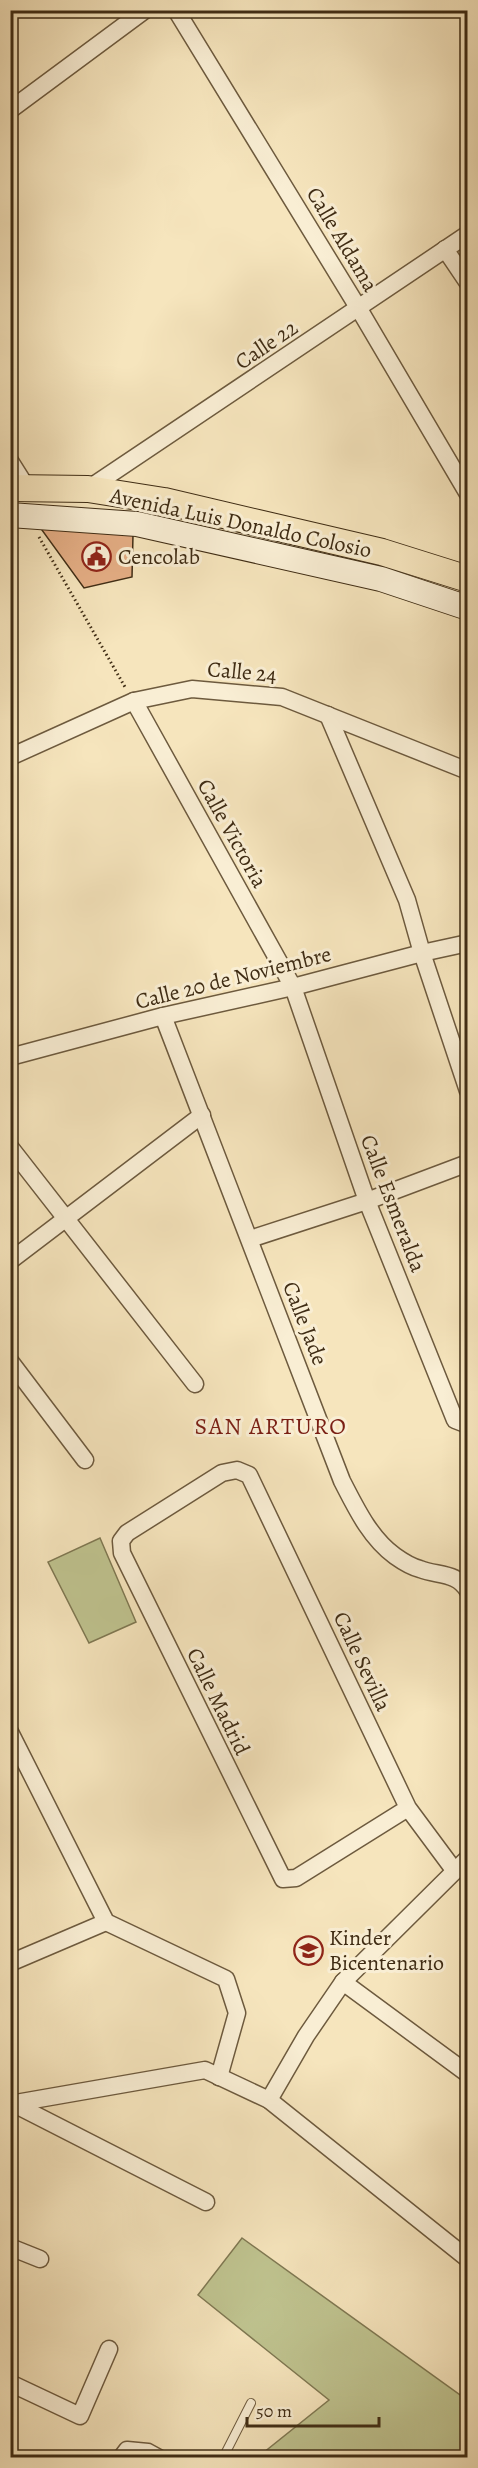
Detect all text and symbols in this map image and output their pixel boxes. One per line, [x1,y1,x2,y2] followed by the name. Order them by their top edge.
[299,181,386,298] street label: Calle Aldama
[229,313,304,377] street label: Calle 22
[106,480,374,565] street label: Avenida Luis Donaldo Colosio
[81,540,113,572] public building icon: Cencolab
[118,542,200,572] place label: Cencolab
[206,654,278,690] street label: Calle 24
[190,774,275,894] street label: Calle Victoria
[132,939,334,1017] street label: Calle 20 de Noviembre
[353,1130,433,1277] street label: Calle Esmeralda
[275,1277,335,1370] street label: Calle Jade
[195,1410,347,1442] district label: SAN ARTURO
[326,1607,399,1717] street label: Calle Sevilla
[179,1643,257,1760] street label: Calle Madrid
[329,1923,444,1978] place label: Kinder Bicentenario
[292,1934,324,1966] school or university icon: Kinder Bicentenario
[247,2390,379,2428] scale bar
[256,2399,292,2423] text: 50 m

